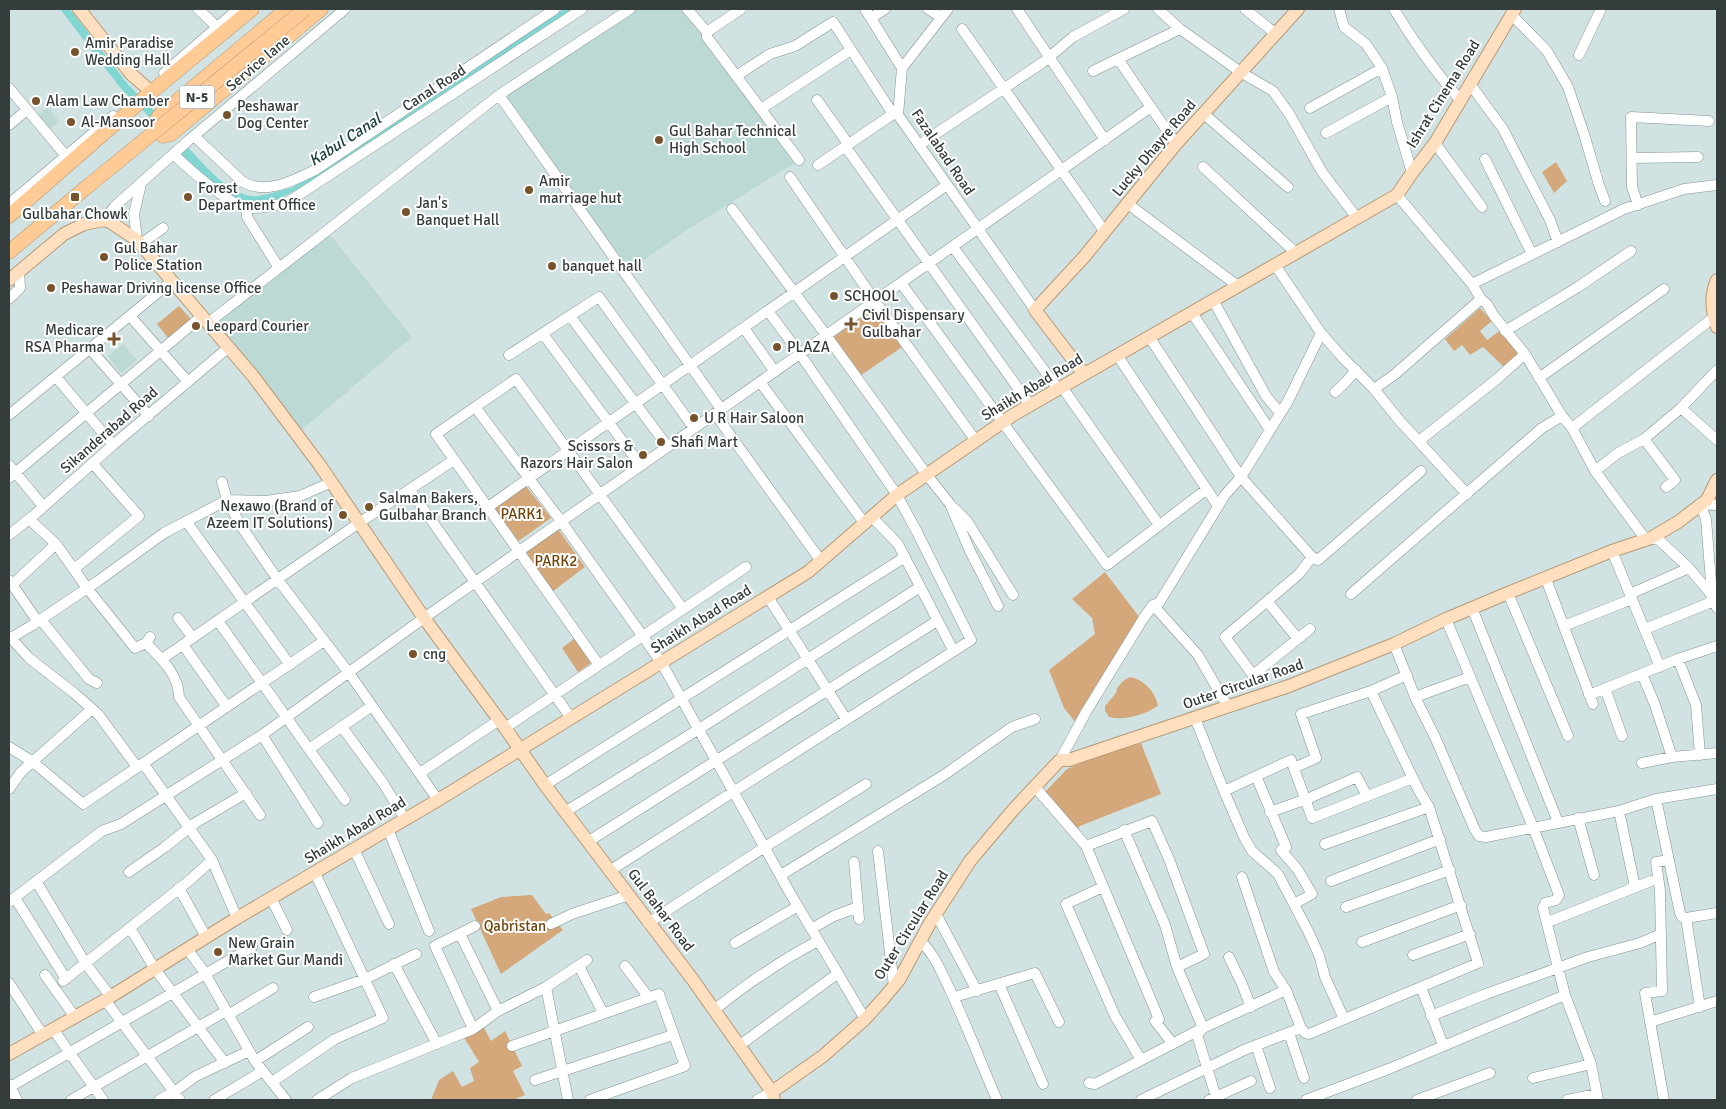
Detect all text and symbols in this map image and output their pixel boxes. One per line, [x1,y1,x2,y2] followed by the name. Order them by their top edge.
[222,31,294,95] street label: Service lane
[85,34,174,69] place label: Amir Paradise Wedding Hall
[1402,36,1484,151] street label: Ishrat Cinema Road
[69,46,81,58] marker: Amir Paradise Wedding Hall
[399,61,469,115] street label: Canal Road
[180,85,214,108] road number: N-5
[46,92,170,110] place label: Alam Law Chamber
[30,95,42,107] marker: Alam Law Chamber
[1108,96,1200,200] street label: Lucky Dhayre Road
[237,97,309,132] place label: Peshawar Dog Center
[908,105,978,199] street label: Fazalabad Road
[221,109,233,121] marker: Peshawar Dog Center
[305,109,386,171] water label: Kabul Canal
[81,113,156,131] place label: Al-Mansoor
[65,116,77,128] marker: Al-Mansoor
[669,122,796,157] place label: Gul Bahar Technical High School
[653,134,665,146] marker: Gul Bahar Technical High School
[539,172,622,207] place label: Amir marriage hut
[198,179,316,214] place label: Forest Department Office
[523,184,535,196] marker: Amir marriage hut
[69,191,81,203] marker: Gulbahar Chowk
[182,191,194,203] marker: Forest Department Office
[416,194,499,229] place label: Jan's Banquet Hall
[22,205,128,223] place label: Gulbahar Chowk
[400,206,412,218] marker: Jan's Banquet Hall
[114,239,203,274] place label: Gul Bahar Police Station
[98,251,110,263] marker: Gul Bahar Police Station
[562,257,642,275] place label: banquet hall
[546,260,558,272] marker: banquet hall
[61,279,262,297] place label: Peshawar Driving license Office
[45,282,57,294] marker: Peshawar Driving license Office
[844,287,899,305] place label: SCHOOL
[828,290,840,302] marker: SCHOOL
[862,306,964,341] place label: Civil Dispensary Gulbahar
[206,317,309,335] place label: Leopard Courier
[844,317,858,331] marker: Civil Dispensary Gulbahar
[190,320,202,332] marker: Leopard Courier
[25,321,104,356] place label: Medicare RSA Pharma
[108,333,120,345] marker: Medicare RSA Pharma
[787,338,830,356] place label: PLAZA
[771,341,783,353] marker: PLAZA
[978,350,1086,424] street label: Shaikh Abad Road
[57,383,161,477] street label: Sikanderabad Road
[704,409,804,427] place label: U R Hair Saloon
[688,412,700,424] marker: U R Hair Saloon
[671,433,738,451] place label: Shafi Mart
[655,436,667,448] marker: Shafi Mart
[520,437,634,472] place label: Scissors & Razors Hair Salon
[637,449,649,461] marker: Scissors & Razors Hair Salon
[379,489,487,524] place label: Salman Bakers, Gulbahar Branch
[206,497,334,532] place label: Nexawo (Brand of Azeem IT Solutions)
[363,501,375,513] marker: Salman Bakers, Gulbahar Branch
[501,505,543,523] park label: PARK1
[337,509,349,521] marker: Nexawo (Brand of Azeem IT Solutions)
[535,552,577,570] park label: PARK2
[647,581,755,657] street label: Shaikh Abad Road
[423,645,446,663] place label: cng
[407,648,419,660] marker: cng
[1180,655,1306,713] street label: Outer Circular Road
[301,793,409,867] street label: Shaikh Abad Road
[624,865,698,955] street label: Gul Bahar Road
[870,867,952,983] street label: Outer Circular Road
[484,917,546,935] park label: Qabristan
[228,934,343,969] place label: New Grain Market Gur Mandi
[212,946,224,958] marker: New Grain Market Gur Mandi

